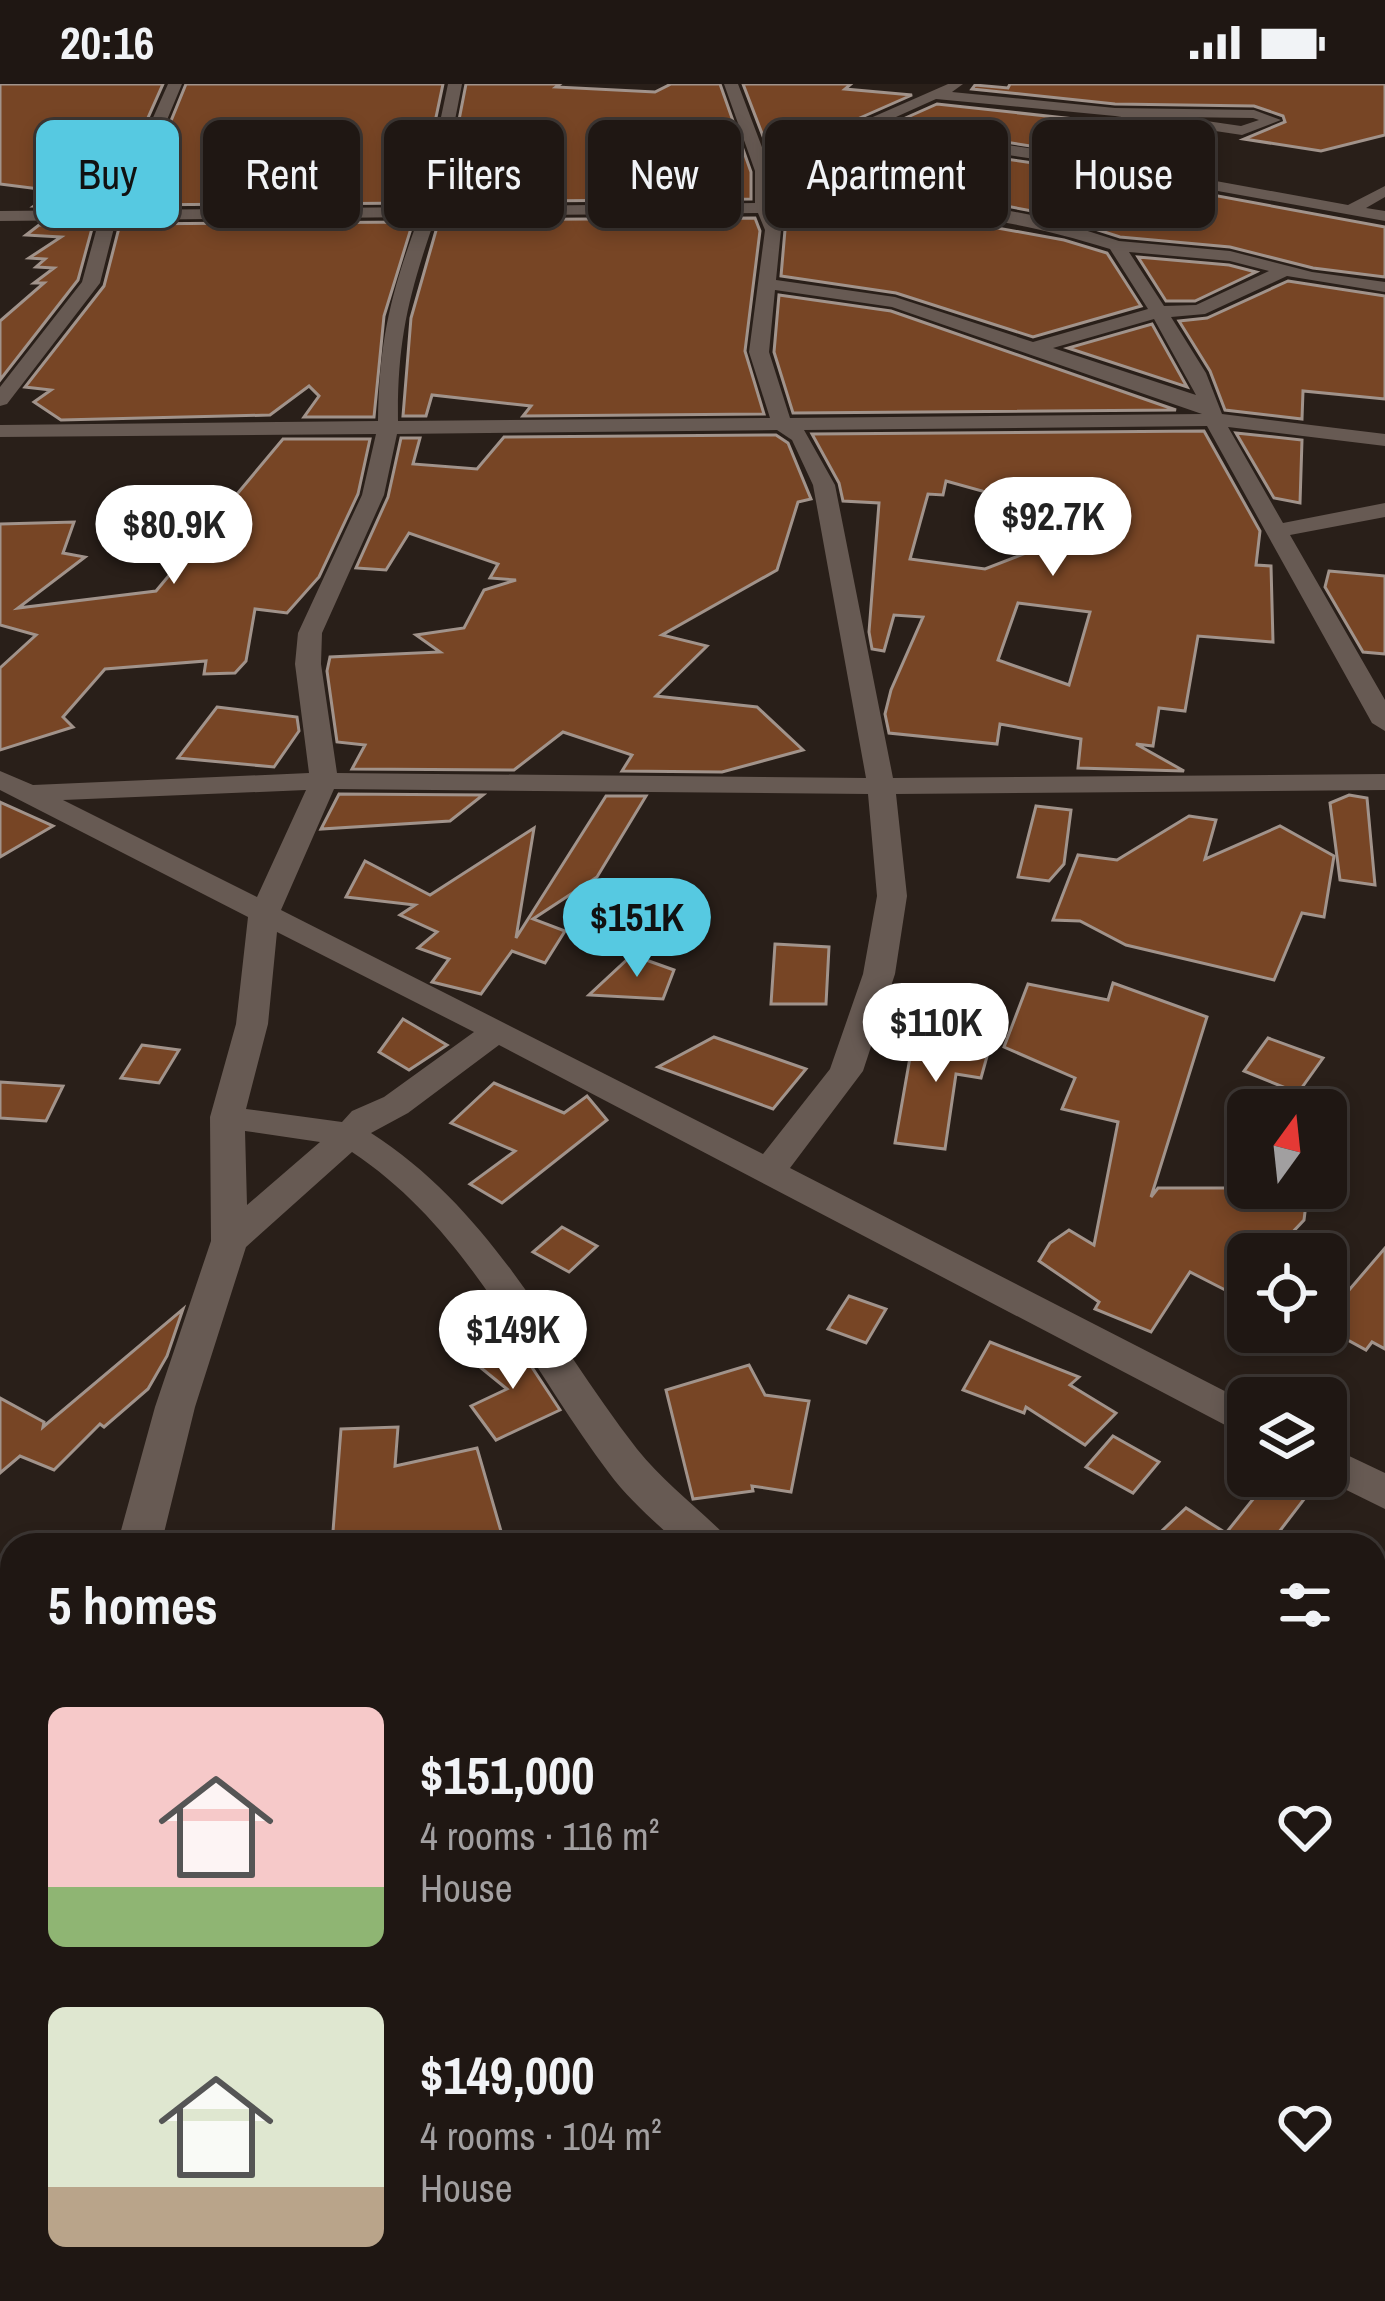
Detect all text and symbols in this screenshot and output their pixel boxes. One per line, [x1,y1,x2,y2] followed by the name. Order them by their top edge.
[60,12,154,73] text: 20:16
[36,120,179,228] chip: Buy
[203,120,360,228] chip: Rent
[384,120,564,228] chip: Filters
[588,120,741,228] chip: New
[765,120,1008,228] chip: Apartment
[1032,120,1215,228] chip: House
[955,477,1151,579] pin: $92.7K
[76,485,272,587] pin: $80.9K
[1001,490,1105,542] text: $92.7K
[122,498,226,550] text: $80.9K
[553,878,721,980] pin: $151K
[590,891,684,943] text: $151K
[852,983,1020,1085] pin: $110K
[890,996,982,1048] text: $110K
[1227,1089,1347,1209] north arrow
[1227,1089,1347,1497] map controls
[1227,1233,1347,1353] button: locate
[429,1290,597,1392] pin: $149K
[466,1303,560,1355] text: $149K
[1227,1377,1347,1497] button: layers
[48,1571,218,1640] text: 5 homes
[1272,1572,1338,1638] icon: filters
[420,1741,594,1810] text: $151,000
[144,1755,288,1899] icon: home
[1272,1794,1338,1860] icon: heart
[420,1810,659,1862] text: 4 rooms · 116 m²
[420,1862,512,1914] text: House
[420,2041,594,2110] text: $149,000
[144,2055,288,2199] icon: home
[1272,2094,1338,2160] icon: heart
[420,2110,662,2162] text: 4 rooms · 104 m²
[420,2162,512,2214] text: House

